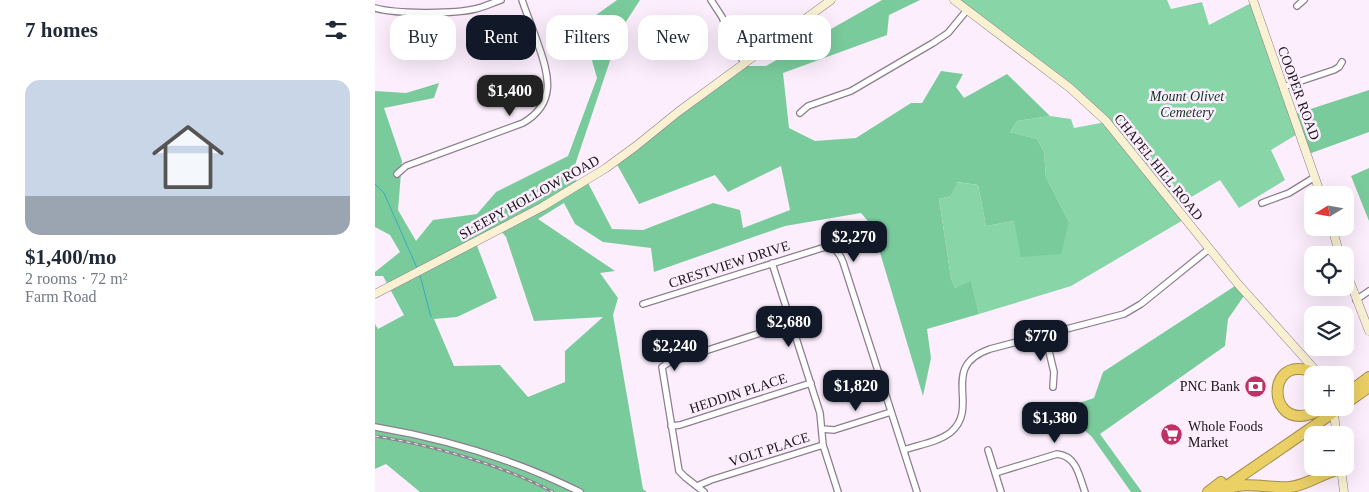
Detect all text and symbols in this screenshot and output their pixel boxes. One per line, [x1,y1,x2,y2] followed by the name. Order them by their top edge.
[390,15,456,60] chip: Buy
[466,15,536,60] chip: Rent
[546,15,628,60] chip: Filters
[638,15,708,60] chip: New
[718,15,831,60] chip: Apartment
[322,16,350,44] icon: filters
[25,18,98,42] text: 7 homes
[1275,44,1322,142] street label: COOPER ROAD
[469,74,551,117] pin: $1,400
[488,82,532,99] text: $1,400
[1149,89,1225,120] park label: Mount Olivet Cemetery
[1111,111,1206,223] street label: CHAPEL HILL ROAD
[143,112,233,202] icon: home
[457,153,602,242] street label: SLEEPY HOLLOW ROAD
[1304,186,1354,236] north arrow
[1304,186,1354,476] map controls
[813,220,895,263] pin: $2,270
[832,228,876,245] text: $2,270
[667,238,791,291] street label: CRESTVIEW DRIVE
[25,245,117,269] text: $1,400/mo
[1304,246,1354,296] button: locate
[25,270,128,287] text: 2 rooms · 72 m²
[25,288,97,305] text: Farm Road
[748,306,830,348] pin: $2,680
[1304,306,1354,356] button: layers
[767,313,811,330] text: $2,680
[1011,320,1071,362] pin: $770
[1025,327,1057,344] text: $770
[634,330,716,372] pin: $2,240
[653,337,697,354] text: $2,240
[1304,366,1354,416] button: +
[815,370,897,412] pin: $1,820
[688,371,789,416] street label: HEDDIN PLACE
[1244,374,1268,398] bank icon: PNC Bank
[834,377,878,394] text: $1,820
[1180,379,1240,394] place label: PNC Bank
[1014,402,1096,444] pin: $1,380
[1033,409,1077,426] text: $1,380
[1188,419,1263,450] place label: Whole Foods Market
[1160,422,1184,446] supermarket icon: Whole Foods Market
[1304,426,1354,476] button: −
[727,429,811,470] street label: VOLT PLACE

